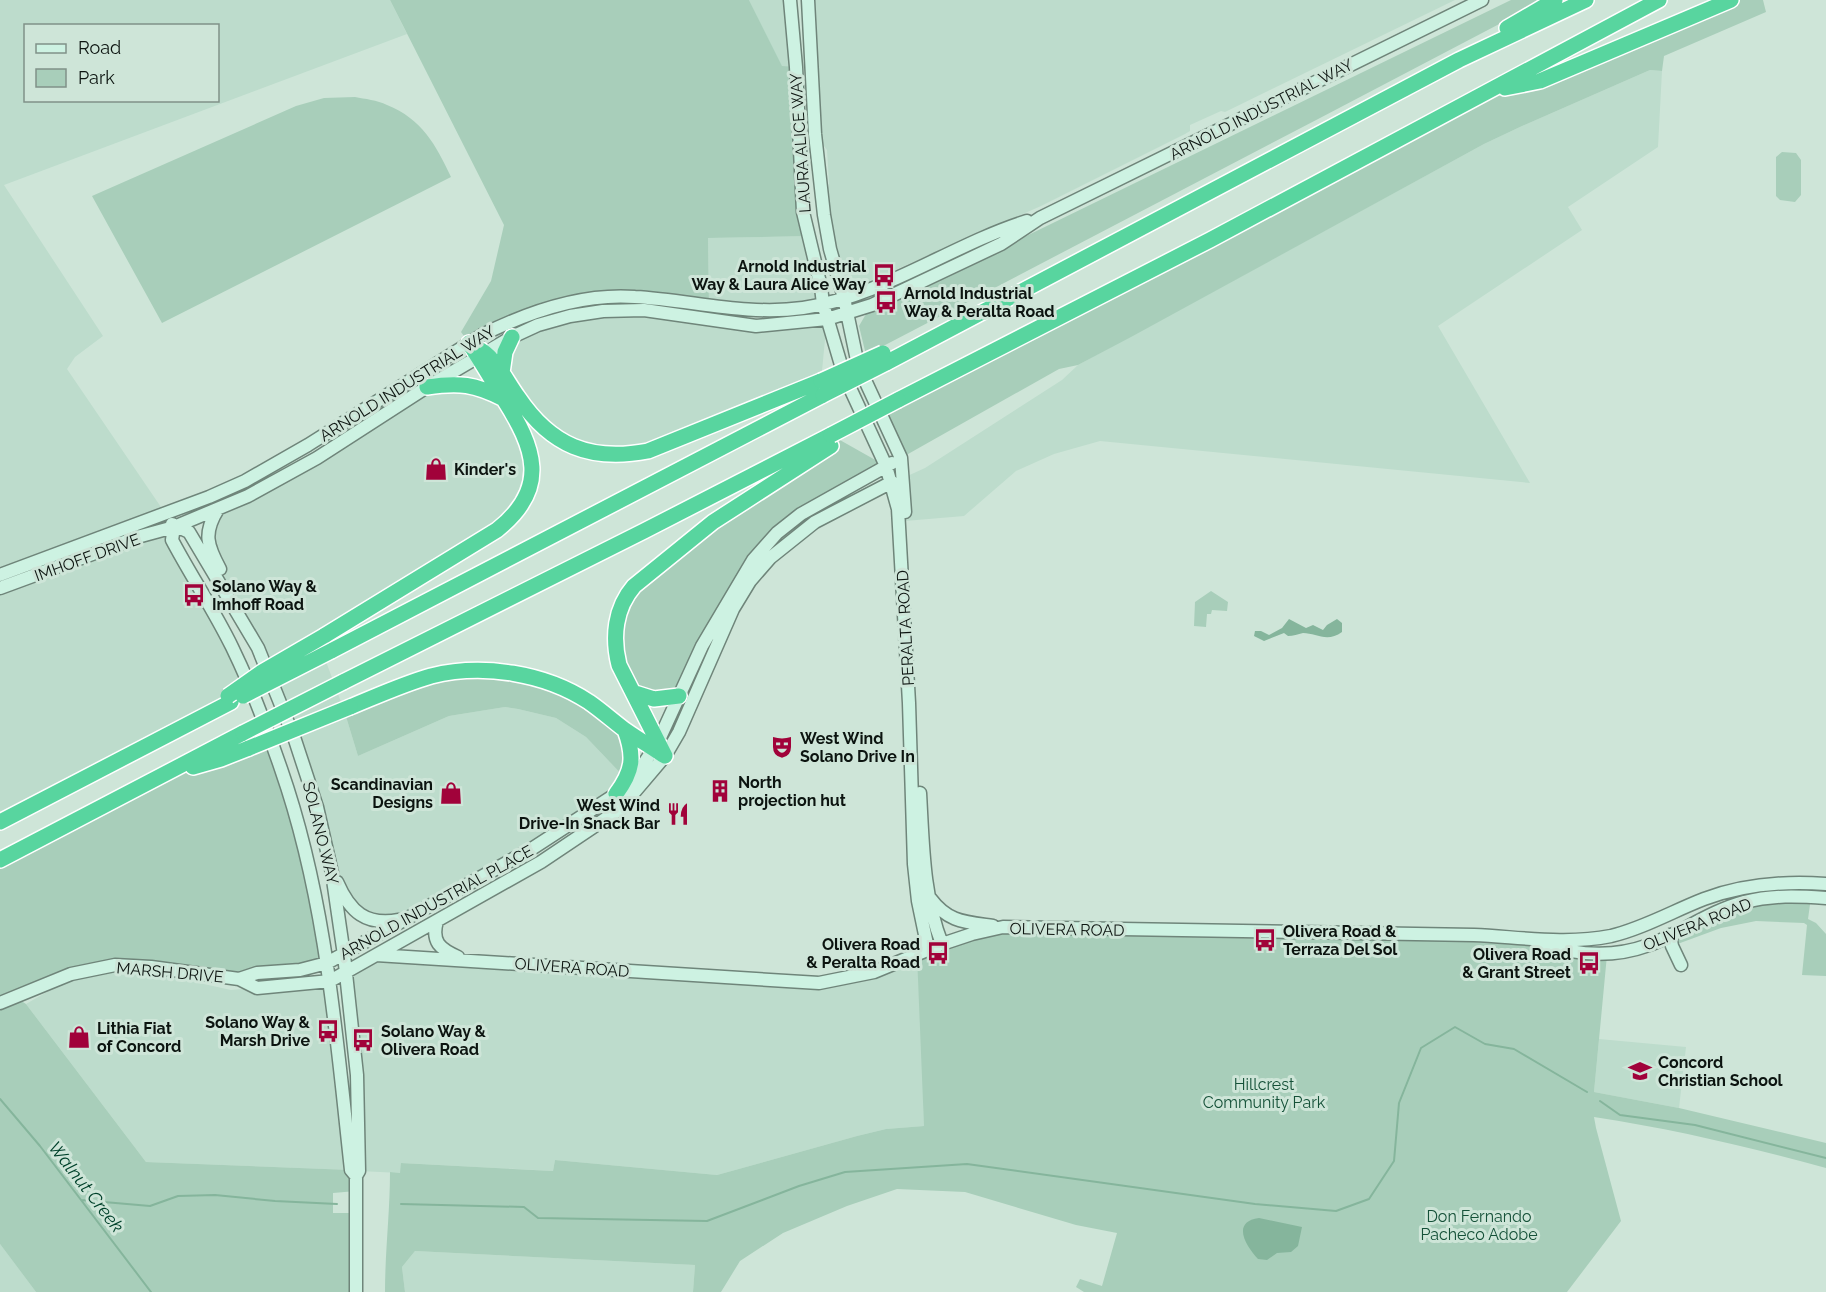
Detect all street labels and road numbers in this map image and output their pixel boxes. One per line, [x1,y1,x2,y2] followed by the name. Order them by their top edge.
[1166,55,1357,164] street label: ARNOLD INDUSTRIAL WAY
[786,72,815,214] street label: LAURA ALICE WAY
[316,321,499,445] street label: ARNOLD INDUSTRIAL WAY
[32,530,143,585] street label: IMHOFF DRIVE
[893,570,918,686] street label: PERALTA ROAD
[299,780,343,887] street label: SOLANO WAY
[336,841,537,964] street label: ARNOLD INDUSTRIAL PLACE
[1640,894,1754,955] street label: OLIVERA ROAD
[1009,919,1125,940] street label: OLIVERA ROAD
[514,954,630,981] street label: OLIVERA ROAD
[116,958,225,987] street label: MARSH DRIVE

